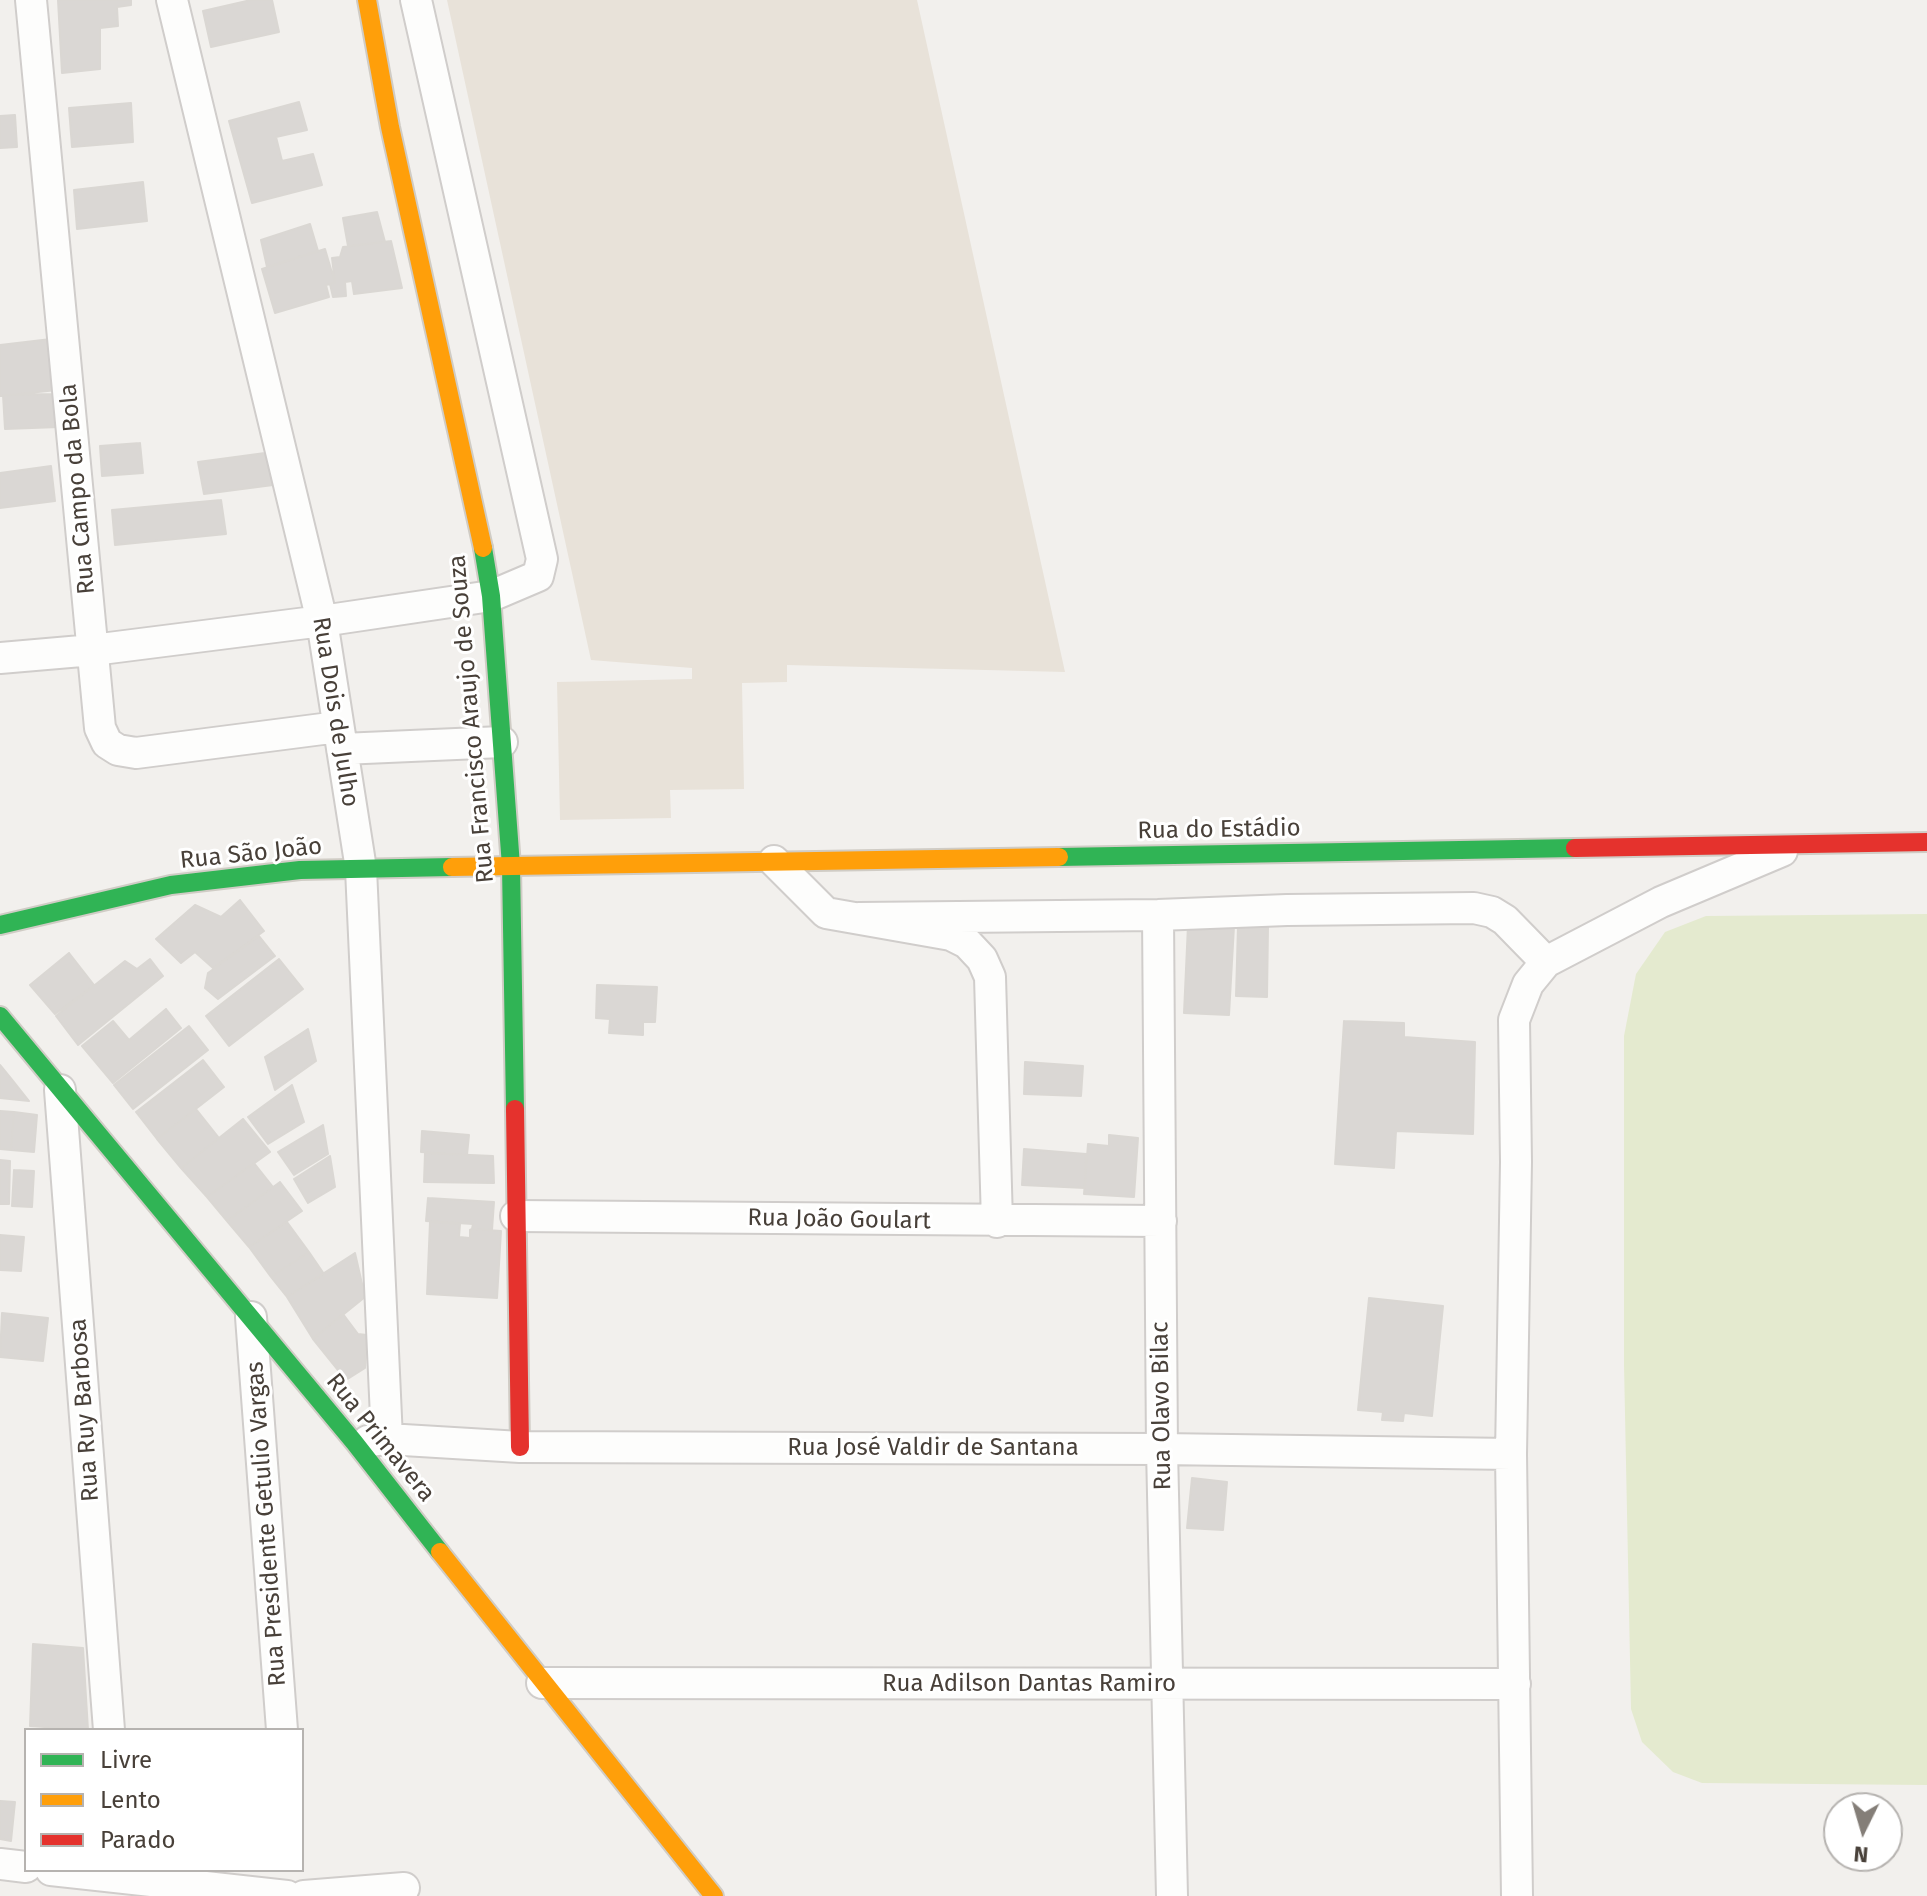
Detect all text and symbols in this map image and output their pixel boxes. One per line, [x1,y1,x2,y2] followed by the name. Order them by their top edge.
[54,382,102,596] street label: Rua Campo da Bola
[443,554,501,884] street label: Rua Francisco Araujo de Souza
[306,615,364,809] street label: Rua Dois de Julho
[1137,814,1301,846] street label: Rua do Estádio
[179,832,323,876] street label: Rua São João
[747,1204,931,1236] street label: Rua João Goulart
[64,1317,106,1503] street label: Rua Ruy Barbosa
[1146,1321,1178,1491] street label: Rua Olavo Bilac
[241,1361,293,1687] street label: Rua Presidente Getulio Vargas
[319,1368,441,1508] street label: Rua Primavera
[787,1434,1079,1462] street label: Rua José Valdir de Santana
[882,1670,1176,1698] street label: Rua Adilson Dantas Ramiro
[24,1728,304,1872] legend
[100,1746,152,1774] text: Livre
[100,1786,161,1814] text: Lento
[1823,1792,1903,1872] north arrow
[100,1826,176,1854] text: Parado
[1853,1840,1869,1868] text: N

